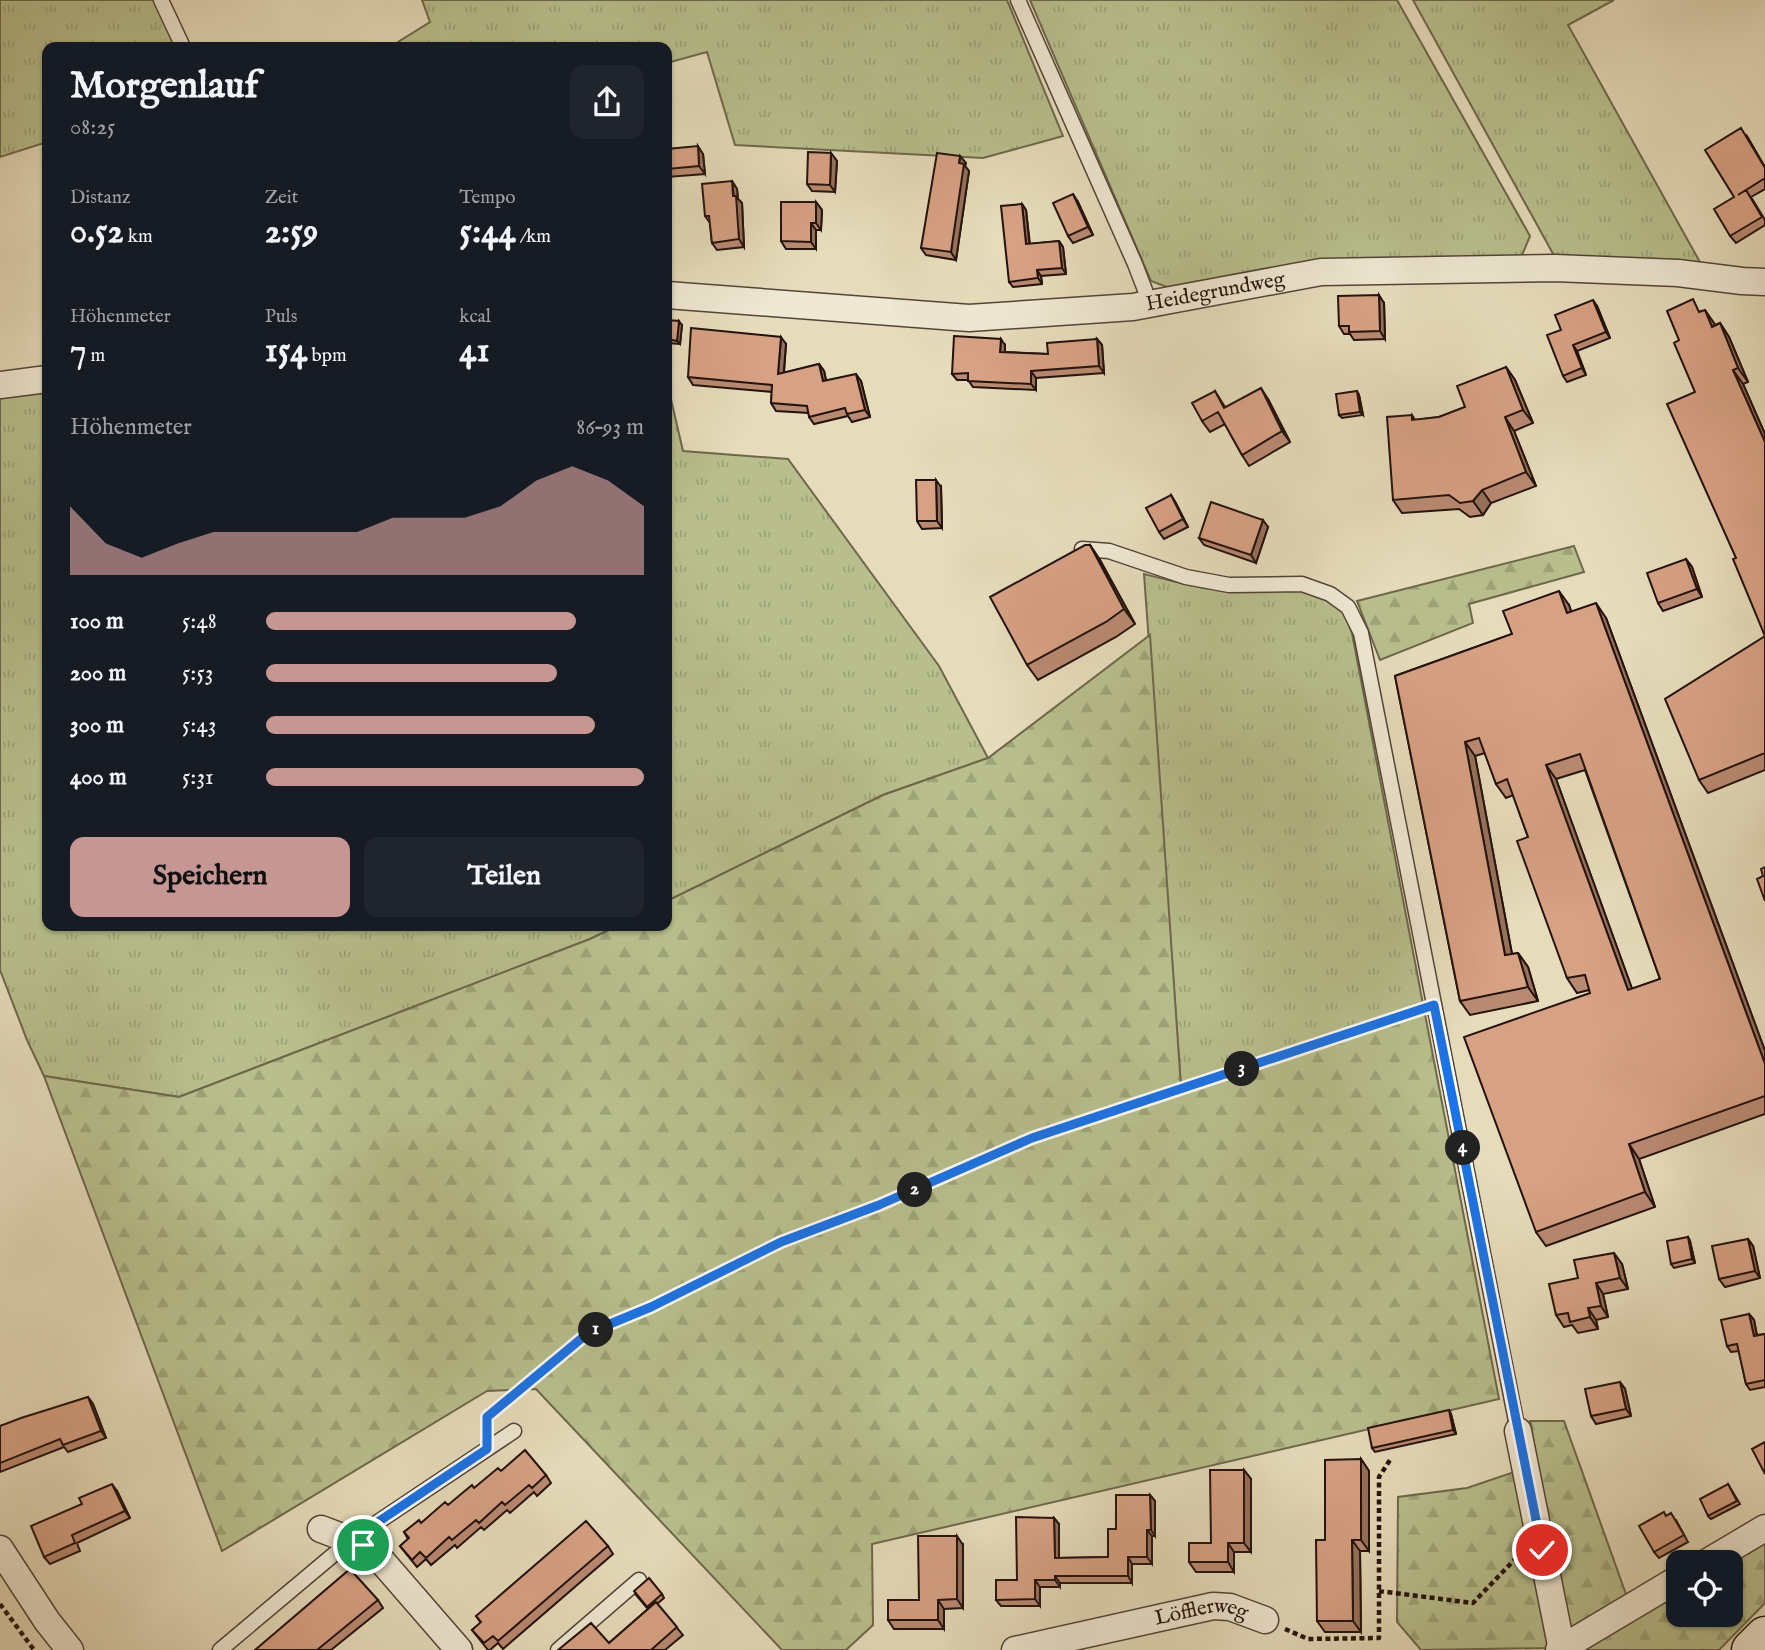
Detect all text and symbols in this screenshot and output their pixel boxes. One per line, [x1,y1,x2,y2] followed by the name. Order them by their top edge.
[70,63,258,111] text: Morgenlauf
[570,65,644,139] button: share
[70,113,115,142] text: 08:25
[70,186,131,210] text: Distanz
[265,186,298,210] text: Zeit
[459,186,515,210] text: Tempo
[70,210,124,255] text: 0.52
[265,210,318,255] text: 2:59
[459,210,516,255] text: 5:44
[124,225,153,249] text: km
[516,225,551,249] text: /km
[1144,265,1288,318] street label: Heidegrundweg
[70,305,171,329] text: Höhenmeter
[265,305,297,329] text: Puls
[459,305,491,329] text: kcal
[70,329,86,374] text: 7
[265,329,307,374] text: 154
[459,329,490,374] text: 41
[86,344,105,368] text: m
[307,344,347,368] text: bpm
[70,413,192,442] text: Höhenmeter
[576,413,644,442] text: 86–93 m
[70,607,124,636] text: 100 m
[182,607,217,636] text: 5:48
[70,659,126,688] text: 200 m
[182,659,213,688] text: 5:53
[70,711,124,740] text: 300 m
[182,711,216,740] text: 5:43
[70,763,127,792] text: 400 m
[182,763,214,792] text: 5:31
[70,837,350,917] button: Speichern
[364,837,644,917] button: Teilen
[1224,1052,1260,1086] pin: 3
[1238,1056,1245,1080] text: 3
[1446,1130,1480,1166] pin: 4
[1458,1135,1467,1159] text: 4
[898,1172,932,1208] pin: 2
[910,1177,919,1201] text: 2
[578,1312,614,1348] pin: 1
[592,1317,599,1341] text: 1
[333,1515,393,1575] pin
[1512,1520,1572,1580] pin
[344,1526,382,1564] icon: arrive
[1523,1531,1561,1569] icon: check
[1666,1550,1743,1627] map controls
[1666,1550,1743,1627] button: locate
[1152,1593,1253,1632] street label: Löfflerweg

